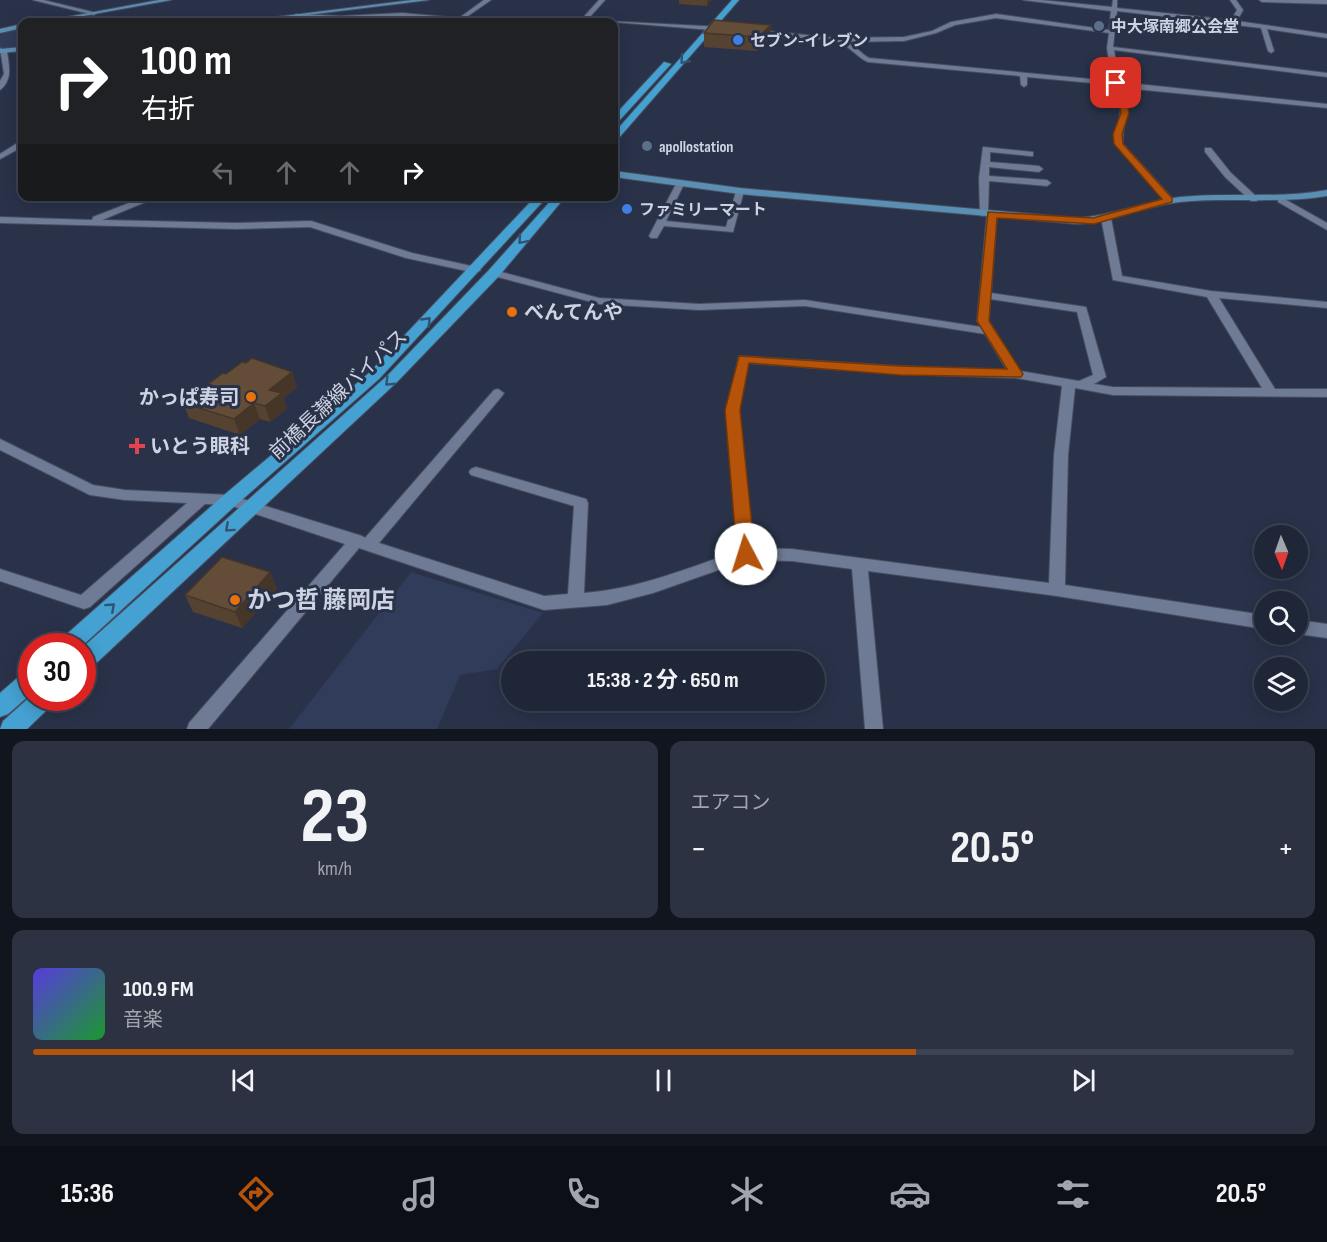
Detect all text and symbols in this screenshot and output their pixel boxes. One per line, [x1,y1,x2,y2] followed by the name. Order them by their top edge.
[1111,18,1239,37] place label: 中大塚南郷公会堂
[1092,19,1106,33] marker: 中大塚南郷公会堂
[750,32,868,51] place label: セブン-イレブン
[731,33,745,47] marker: セブン-イレブン
[141,36,232,87] text: 100 m
[42,42,120,120] icon: right
[680,53,691,64] one-way arrow
[1090,57,1141,108] pin
[1099,66,1132,99] icon: arrive
[141,94,195,126] text: 右折
[659,138,734,157] place label: apollostation
[640,139,654,153] marker: apollostation
[207,156,240,189] icon: left
[270,156,303,189] icon: ahead
[333,156,366,189] icon: ahead
[396,156,429,189] icon: right
[639,201,767,220] place label: ファミリーマート
[620,202,634,216] marker: ファミリーマート
[518,233,529,244] one-way arrow
[524,301,623,325] place label: べんてんや
[505,305,519,319] marker: べんてんや
[419,318,430,329] one-way arrow
[265,325,413,465] street label: 前橋長瀞線バイパス
[385,375,395,386] one-way arrow
[139,386,239,410] place label: かっぱ寿司
[244,390,258,404] marker: かっぱ寿司
[150,435,250,459] place label: いとう眼科
[128,437,146,455] marker: いとう眼科
[226,521,236,532] one-way arrow
[714,522,778,586] position arrow
[1254,525,1308,579] north arrow
[1254,525,1308,711] map controls
[247,586,395,615] place label: かつ哲 藤岡店
[1254,591,1308,645] button: search
[228,593,242,607] marker: かつ哲 藤岡店
[104,603,115,614] one-way arrow
[18,633,96,711] speed limit sign: 30
[1254,657,1308,711] button: layers
[587,667,739,694] text: 15:38 · 2 分 · 650 m
[300,771,369,864] text: 23
[691,791,771,815] text: エアコン
[950,821,1034,876] text: 20.5°
[691,829,707,869] text: −
[1278,829,1294,869] text: +
[317,857,352,881] text: km/h
[123,976,194,1003] text: 100.9 FM
[123,1008,163,1032] text: 音楽
[227,1064,260,1097] icon: previous
[647,1064,680,1097] icon: pause
[1067,1064,1100,1097] icon: next
[235,1173,277,1215] icon: directions
[399,1173,441,1215] icon: music
[562,1173,604,1215] icon: phone
[726,1173,768,1215] icon: climate
[889,1173,931,1215] icon: car
[1052,1173,1094,1215] icon: filters
[61,1178,114,1210] text: 15:36
[1216,1178,1266,1210] text: 20.5°

